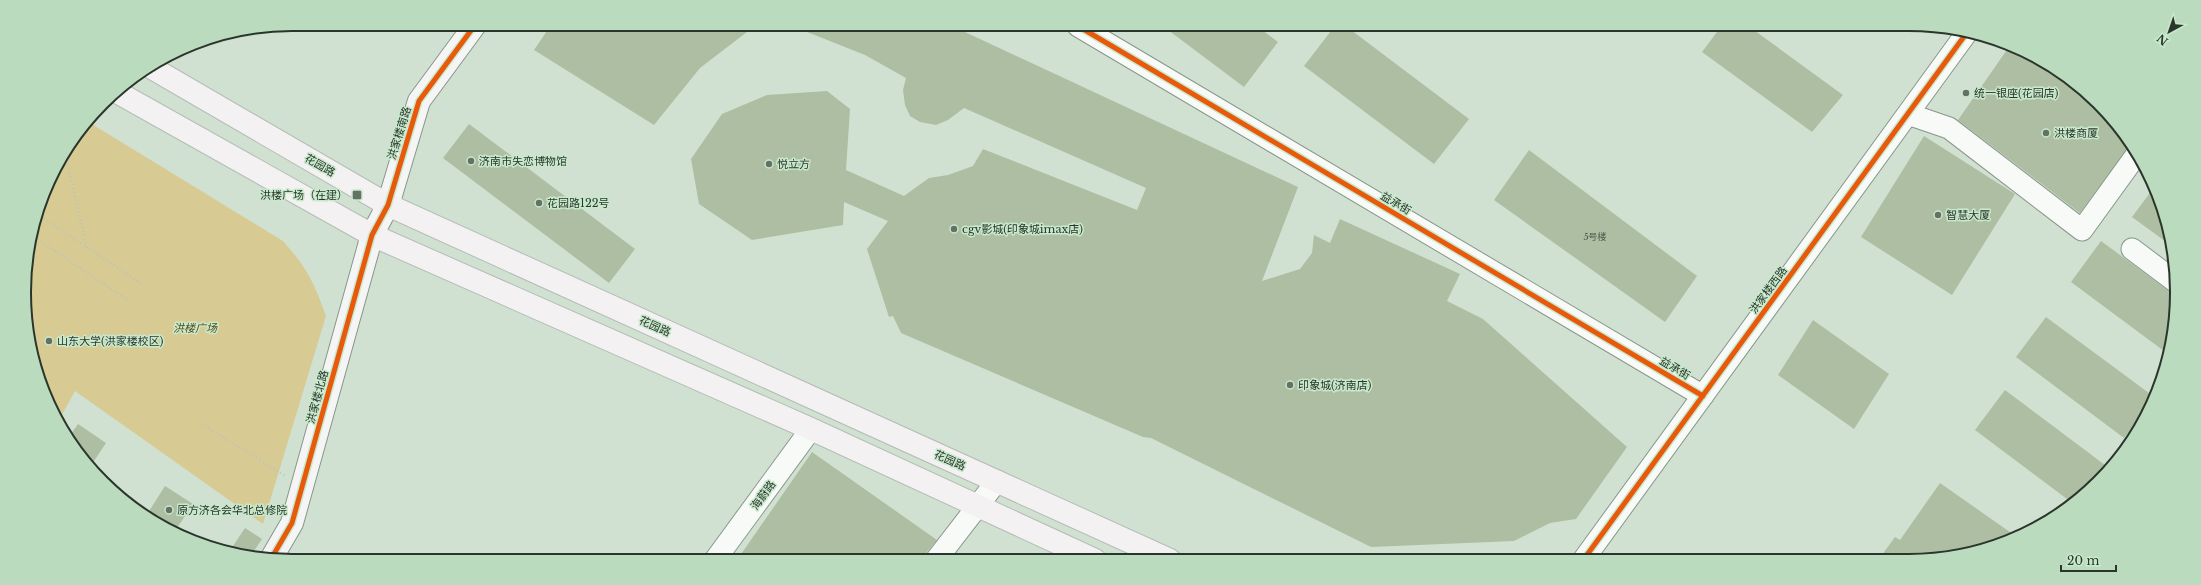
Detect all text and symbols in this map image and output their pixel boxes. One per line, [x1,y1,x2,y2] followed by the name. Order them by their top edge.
[2149,12,2189,52] north arrow
[2154,31,2171,48] text: N
[1974,86,2059,100] place label: 统一银座(花园店)
[1961,88,1971,98] marker: 统一银座(花园店)
[384,105,414,161] street label: 洪家楼南路
[2054,126,2098,140] place label: 洪楼商厦
[2041,128,2051,138] marker: 洪楼商厦
[302,151,338,179] street label: 花园路
[479,154,567,168] place label: 济南市失恋博物馆
[466,156,476,166] marker: 济南市失恋博物馆
[777,157,810,171] place label: 悦立方
[764,159,774,169] marker: 悦立方
[260,188,348,202] place label: 洪楼广场（在建）
[351,189,363,201] marker: 洪楼广场（在建）
[1378,189,1414,217] street label: 益承街
[547,196,609,210] place label: 花园路122号
[534,198,544,208] marker: 花园路122号
[1946,208,1990,222] place label: 智慧大厦
[1933,210,1943,220] marker: 智慧大厦
[962,222,1083,236] place label: cgv影城(印象城imax店)
[949,224,959,234] marker: cgv影城(印象城imax店)
[1583,231,1607,242] house number: 5号楼
[1746,264,1790,316] street label: 洪家楼西路
[637,313,673,339] street label: 花园路
[173,321,218,335] park label: 洪楼广场
[57,334,164,348] place label: 山东大学(洪家楼校区)
[44,336,54,346] marker: 山东大学(洪家楼校区)
[1657,354,1693,382] street label: 益承街
[303,369,331,425] street label: 洪家楼北路
[1298,378,1372,392] place label: 印象城(济南店)
[1285,380,1295,390] marker: 印象城(济南店)
[932,447,968,473] street label: 花园路
[748,478,778,512] street label: 海蔚路
[177,503,287,517] place label: 原方济各会华北总修院
[164,505,174,515] marker: 原方济各会华北总修院
[2061,547,2116,573] scale bar
[2067,553,2099,568] text: 20 m

